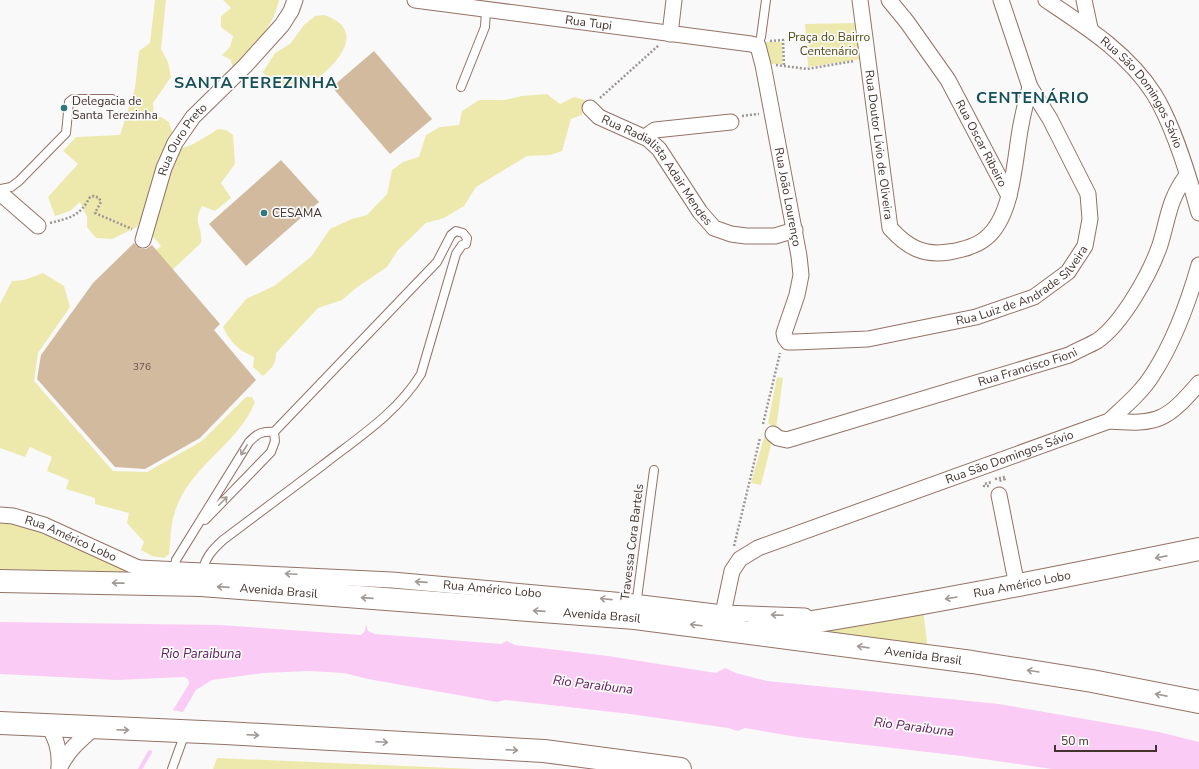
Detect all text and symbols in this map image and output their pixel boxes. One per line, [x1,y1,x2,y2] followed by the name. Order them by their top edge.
[564,12,613,34] street label: Rua Tupi
[788,29,870,59] park label: Praça do Bairro Centenário
[1097,33,1186,151] street label: Rua São Domingos Sávio
[861,69,897,221] street label: Rua Doutor Lívio de Oliveira
[174,72,338,94] district label: SANTA TEREZINHA
[976,87,1090,109] district label: CENTENÁRIO
[72,93,158,123] place label: Delegacia de Santa Terezinha
[952,97,1011,190] street label: Rua Oscar Ribeiro
[154,99,211,178] street label: Rua Ouro Preto
[59,103,69,113] marker: Delegacia de Santa Terezinha
[599,111,716,229] street label: Rua Radialista Adair Mendes
[771,146,805,248] street label: Rua João Lourenço
[272,205,322,221] place label: CESAMA
[259,208,269,218] marker: CESAMA
[954,242,1091,329] street label: Rua Luiz de Andrade Silveira
[976,344,1080,390] street label: Rua Francisco Fioni
[133,360,151,374] house number: 376
[943,426,1076,488] street label: Rua São Domingos Sávio
[239,444,247,456] one-way arrow
[617,483,647,601] street label: Travessa Cora Bartels
[218,496,228,506] one-way arrow
[23,512,120,565] street label: Rua Américo Lobo
[1155,553,1168,561] one-way arrow
[972,567,1072,602] street label: Rua Américo Lobo
[285,571,298,578] one-way arrow
[442,577,543,601] street label: Rua Américo Lobo
[112,579,125,587] one-way arrow
[415,579,428,586] one-way arrow
[239,580,319,602] street label: Avenida Brasil
[217,583,230,590] one-way arrow
[361,594,374,601] one-way arrow
[945,594,958,602] one-way arrow
[600,596,613,603] one-way arrow
[562,605,642,627] street label: Avenida Brasil
[533,607,546,614] one-way arrow
[771,611,784,619] one-way arrow
[690,621,703,629] one-way arrow
[857,643,870,651] one-way arrow
[884,643,963,669] street label: Avenida Brasil
[161,645,241,663] water label: Rio Paraibuna
[1027,667,1040,675] one-way arrow
[552,671,634,699] water label: Rio Paraibuna
[1155,690,1168,698] one-way arrow
[873,713,955,741] water label: Rio Paraibuna
[116,726,129,733] one-way arrow
[1055,727,1156,753] scale bar
[246,731,259,739] one-way arrow
[1061,733,1089,749] text: 50 m
[375,739,388,746] one-way arrow
[505,746,518,753] one-way arrow

